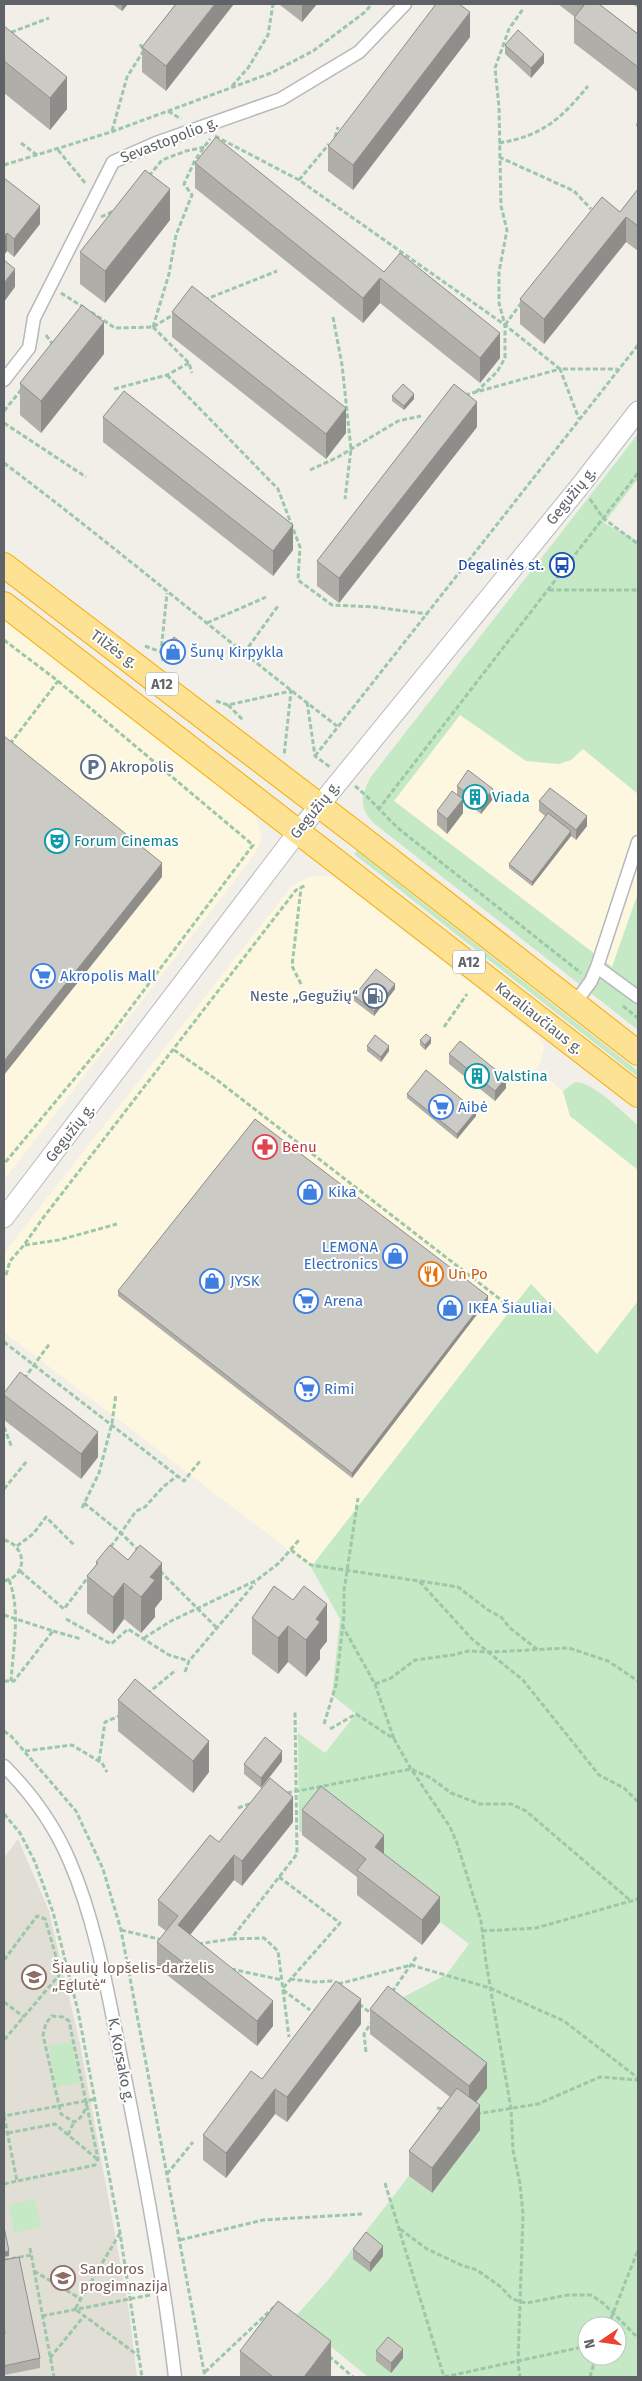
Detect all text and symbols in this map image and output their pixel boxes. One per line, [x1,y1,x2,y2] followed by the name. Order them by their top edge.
[118,113,220,167] street label: Sevastopolio g.
[542,464,600,528] street label: Gegužių g.
[549,552,575,578] bus stop icon: Degalinės st.
[458,556,544,574] place label: Degalinės st.
[87,626,141,672] street label: Tilžės g.
[160,639,186,665] shop icon: Šunų Kirpykla
[190,643,284,661] place label: Šunų Kirpykla
[146,672,178,696] road number: A12
[80,754,106,780] parking icon: Akropolis
[110,758,174,776] place label: Akropolis
[286,778,344,842] street label: Gegužių g.
[462,784,488,810] building icon: Viada
[492,788,530,806] place label: Viada
[44,828,70,854] theatre icon: Forum Cinemas
[74,832,178,850] place label: Forum Cinemas
[453,950,485,974] road number: A12
[30,963,56,989] supermarket icon: Akropolis Mall
[60,967,157,985] place label: Akropolis Mall
[492,978,586,1058] street label: Karaliaučiaus g.
[362,983,388,1009] fuel station icon: Neste „Gegužių“
[250,987,358,1005] place label: Neste „Gegužių“
[464,1063,490,1089] building icon: Valstina
[494,1067,548,1085] place label: Valstina
[428,1094,454,1120] supermarket icon: Aibė
[458,1098,488,1116] place label: Aibė
[42,1100,98,1166] street label: Gegužių g.
[252,1134,278,1160] pharmacy icon: Benu
[282,1138,317,1156] place label: Benu
[297,1179,323,1205] shop icon: Kika
[328,1183,357,1201] place label: Kika
[304,1238,378,1273] place label: LEMONA Electronics
[382,1243,408,1269] shop icon: LEMONA Electronics
[418,1261,444,1287] restaurant icon: Un Po
[448,1265,488,1283] place label: Un Po
[199,1268,225,1294] shop icon: JYSK
[230,1272,260,1290] place label: JYSK
[293,1288,319,1314] supermarket icon: Arena
[324,1292,363,1310] place label: Arena
[437,1295,463,1321] shop icon: IKEA Šiauliai
[468,1299,552,1317] place label: IKEA Šiauliai
[294,1376,320,1402] supermarket icon: Rimi
[324,1380,354,1398] place label: Rimi
[52,1959,214,1994] place label: Šiaulių lopšelis-darželis „Eglutė“
[21,1964,47,1990] school or university icon: Šiaulių lopšelis-darželis „Eglutė“
[104,2016,138,2104] street label: K. Korsako g.
[80,2260,168,2295] place label: Sandoros progimnazija
[50,2265,76,2291] school or university icon: Sandoros progimnazija
[577,2316,627,2366] north arrow
[580,2337,599,2350] text: N

